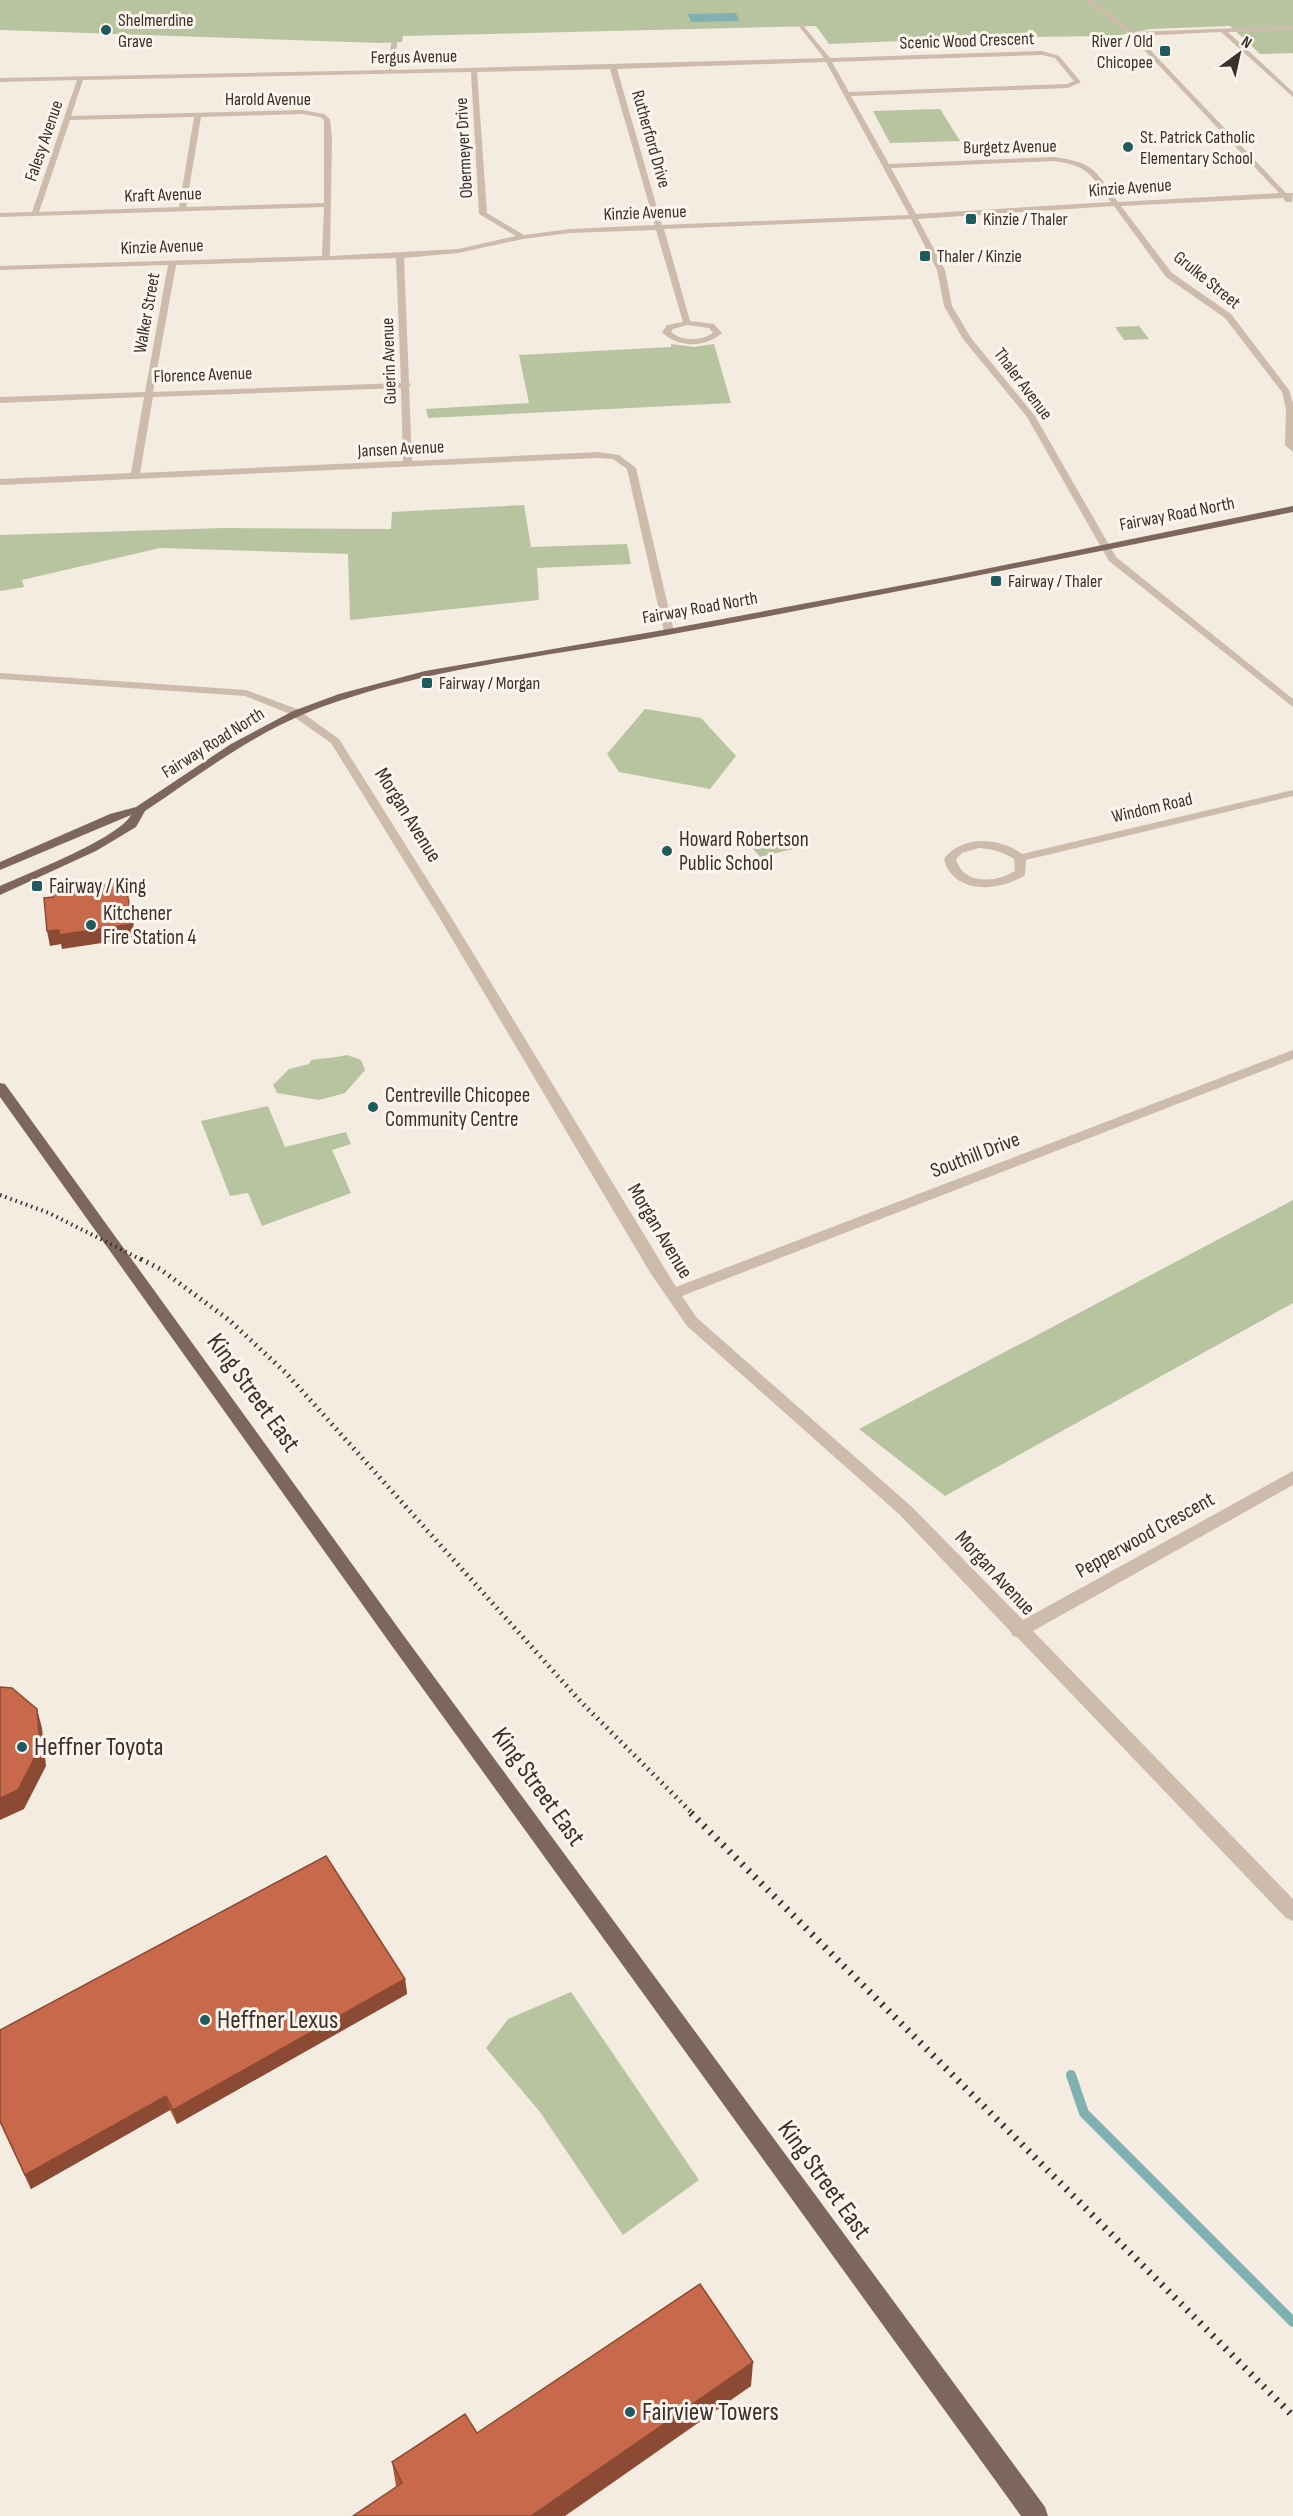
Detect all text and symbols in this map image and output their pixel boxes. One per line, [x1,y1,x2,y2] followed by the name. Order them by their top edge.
[118,10,193,52] place label: Shelmerdine Grave
[99,23,113,37] marker: Shelmerdine Grave
[1209,24,1269,84] north arrow
[899,28,1035,54] street label: Scenic Wood Crescent
[1091,31,1153,73] place label: River / Old Chicopee
[1238,32,1255,53] text: N
[1158,44,1172,58] marker: River / Old Chicopee
[371,46,457,68] street label: Fergus Avenue
[627,88,675,190] street label: Rutherford Drive
[225,89,311,110] street label: Harold Avenue
[451,97,477,199] street label: Obermeyer Drive
[20,98,68,184] street label: Falesy Avenue
[1140,127,1255,169] place label: St. Patrick Catholic Elementary School
[963,136,1057,158] street label: Burgetz Avenue
[1121,140,1135,154] marker: St. Patrick Catholic Elementary School
[1088,175,1172,201] street label: Kinzie Avenue
[124,183,202,207] street label: Kraft Avenue
[603,201,687,225] street label: Kinzie Avenue
[983,209,1068,230] place label: Kinzie / Thaler
[964,212,978,226] marker: Kinzie / Thaler
[120,235,204,259] street label: Kinzie Avenue
[937,246,1022,267] place label: Thaler / Kinzie
[1169,247,1245,314] street label: Grulke Street
[918,249,932,263] marker: Thaler / Kinzie
[130,271,164,355] street label: Walker Street
[377,317,401,405] street label: Guerin Avenue
[989,344,1057,424] street label: Thaler Avenue
[153,363,253,387] street label: Florence Avenue
[356,436,445,462] street label: Jansen Avenue
[1118,493,1236,535] street label: Fairway Road North
[1008,571,1102,592] place label: Fairway / Thaler
[989,574,1003,588] marker: Fairway / Thaler
[641,588,759,628] street label: Fairway Road North
[439,673,540,694] place label: Fairway / Morgan
[420,676,434,690] marker: Fairway / Morgan
[158,703,268,783] street label: Fairway Road North
[369,763,447,867] street label: Morgan Avenue
[1110,789,1194,827] street label: Windom Road
[679,827,809,876] place label: Howard Robertson Public School
[660,844,674,858] marker: Howard Robertson Public School
[49,874,146,899] place label: Fairway / King
[30,879,44,893] marker: Fairway / King
[103,901,196,950] place label: Kitchener Fire Station 4
[84,918,98,932] marker: Kitchener Fire Station 4
[385,1083,530,1132] place label: Centreville Chicopee Community Centre
[366,1100,380,1114] marker: Centreville Chicopee Community Centre
[927,1127,1023,1183] street label: Southill Drive
[622,1179,698,1283] street label: Morgan Avenue
[200,1328,306,1458] street label: King Street East
[1071,1487,1219,1583] street label: Pepperwood Crescent
[950,1526,1040,1620] street label: Morgan Avenue
[485,1722,591,1852] street label: King Street East
[34,1732,164,1763] place label: Heffner Toyota
[15,1740,29,1754] marker: Heffner Toyota
[217,2005,338,2036] place label: Heffner Lexus
[198,2013,212,2027] marker: Heffner Lexus
[771,2115,877,2245] street label: King Street East
[642,2397,779,2428] place label: Fairview Towers
[623,2405,637,2419] marker: Fairview Towers

